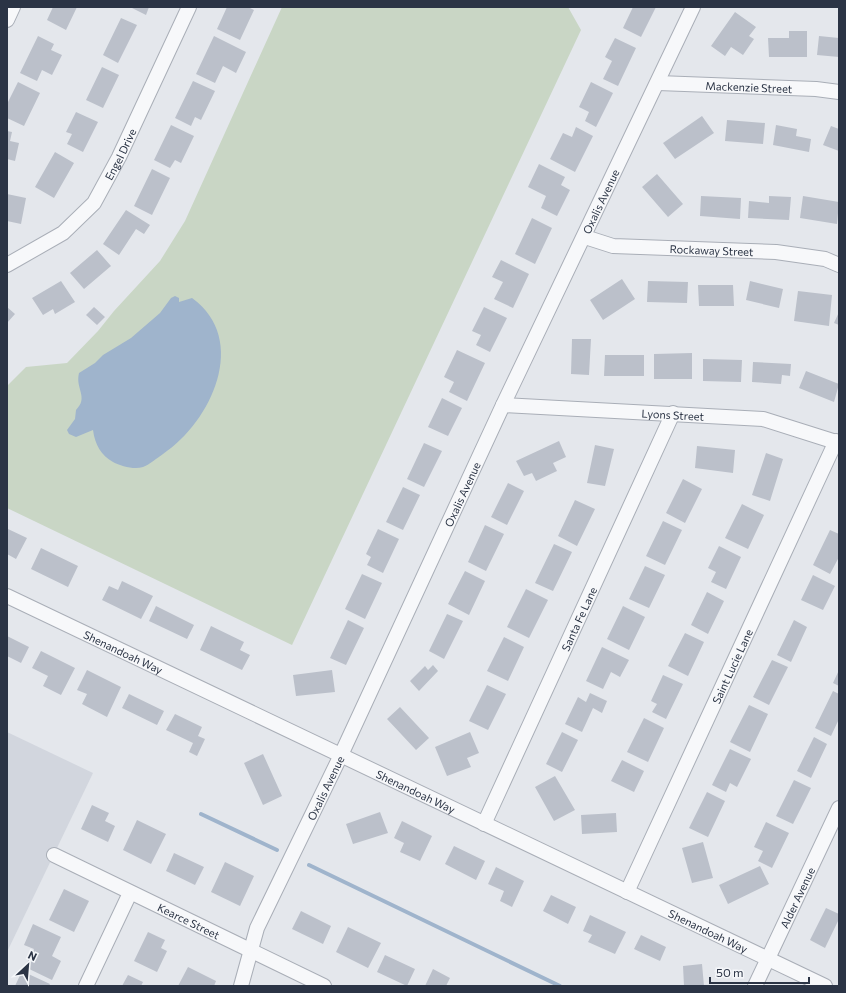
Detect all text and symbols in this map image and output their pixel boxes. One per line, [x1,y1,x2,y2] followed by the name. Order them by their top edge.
[705,78,793,95] street label: Mackenzie Street
[101,126,138,182] street label: Engel Drive
[579,167,621,236] street label: Oxalis Avenue
[669,242,754,258] street label: Rockaway Street
[641,406,705,422] street label: Lyons Street
[441,459,482,529] street label: Oxalis Avenue
[558,584,599,653] street label: Santa Fe Lane
[709,626,755,705] street label: Saint Lucie Lane
[82,627,165,676] street label: Shenandoah Way
[304,753,346,822] street label: Oxalis Avenue
[374,767,458,815] street label: Shenandoah Way
[777,865,817,930] street label: Alder Avenue
[156,900,223,941] street label: Kearce Street
[667,906,750,955] street label: Shenandoah Way
[8,945,48,985] north arrow
[26,948,39,963] text: N
[710,959,809,985] scale bar
[716,965,744,979] text: 50 m

